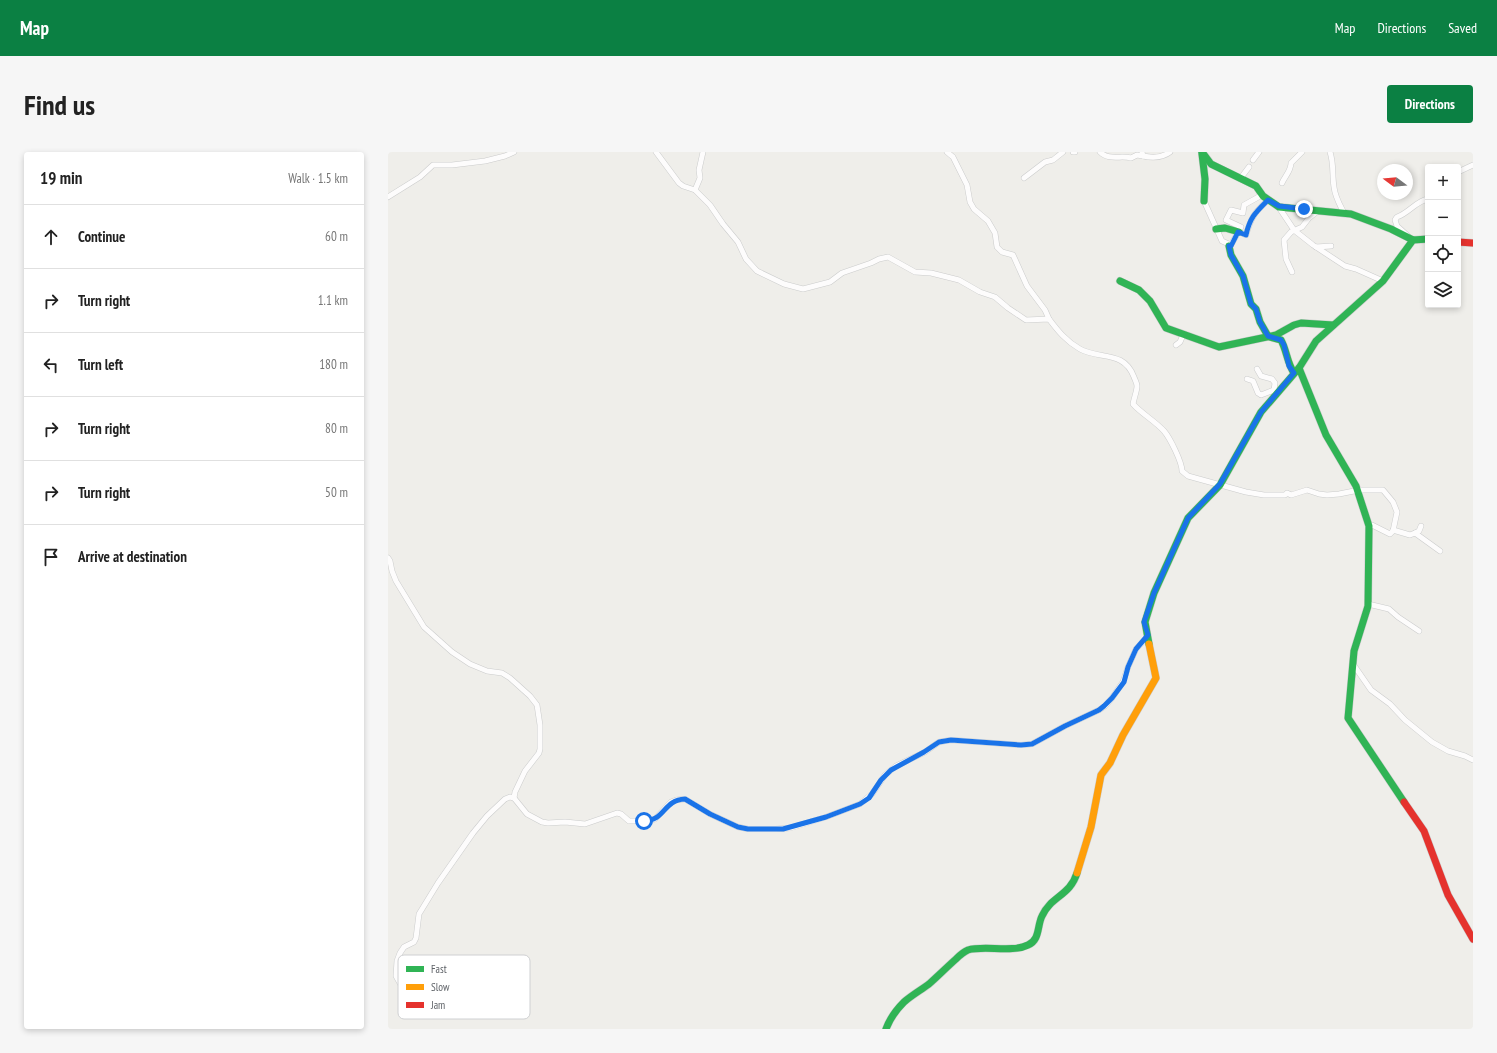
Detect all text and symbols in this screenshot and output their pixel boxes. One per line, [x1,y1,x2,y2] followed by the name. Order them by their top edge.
[20,16,49,40] text: Map
[1335,19,1355,37] text: Map
[1377,19,1426,37] text: Directions
[1448,19,1477,37] text: Saved
[1387,85,1473,123] button: Directions
[24,86,95,123] text: Find us
[1377,164,1413,200] north arrow
[1425,164,1461,308] map controls
[1425,164,1461,200] button: +
[40,167,82,189] text: 19 min
[288,170,348,187] text: Walk · 1.5 km
[1295,200,1313,218] route end
[1425,200,1461,236] button: −
[40,226,62,248] icon: ahead
[78,227,125,246] text: Continue
[325,228,348,245] text: 60 m
[1425,236,1461,272] button: locate
[1425,272,1461,308] button: layers
[40,290,62,312] icon: right
[78,291,130,310] text: Turn right
[318,292,348,309] text: 1.1 km
[40,354,62,376] icon: left
[78,355,123,374] text: Turn left
[319,356,348,373] text: 180 m
[40,418,62,440] icon: right
[78,419,130,438] text: Turn right
[325,420,348,437] text: 80 m
[40,482,62,504] icon: right
[78,483,130,502] text: Turn right
[325,484,348,501] text: 50 m
[40,546,62,568] icon: arrive
[78,547,187,566] text: Arrive at destination
[635,812,653,830] route start
[398,955,530,1019] legend
[431,962,447,976] text: Fast
[431,980,450,994] text: Slow
[430,998,445,1012] text: Jam

